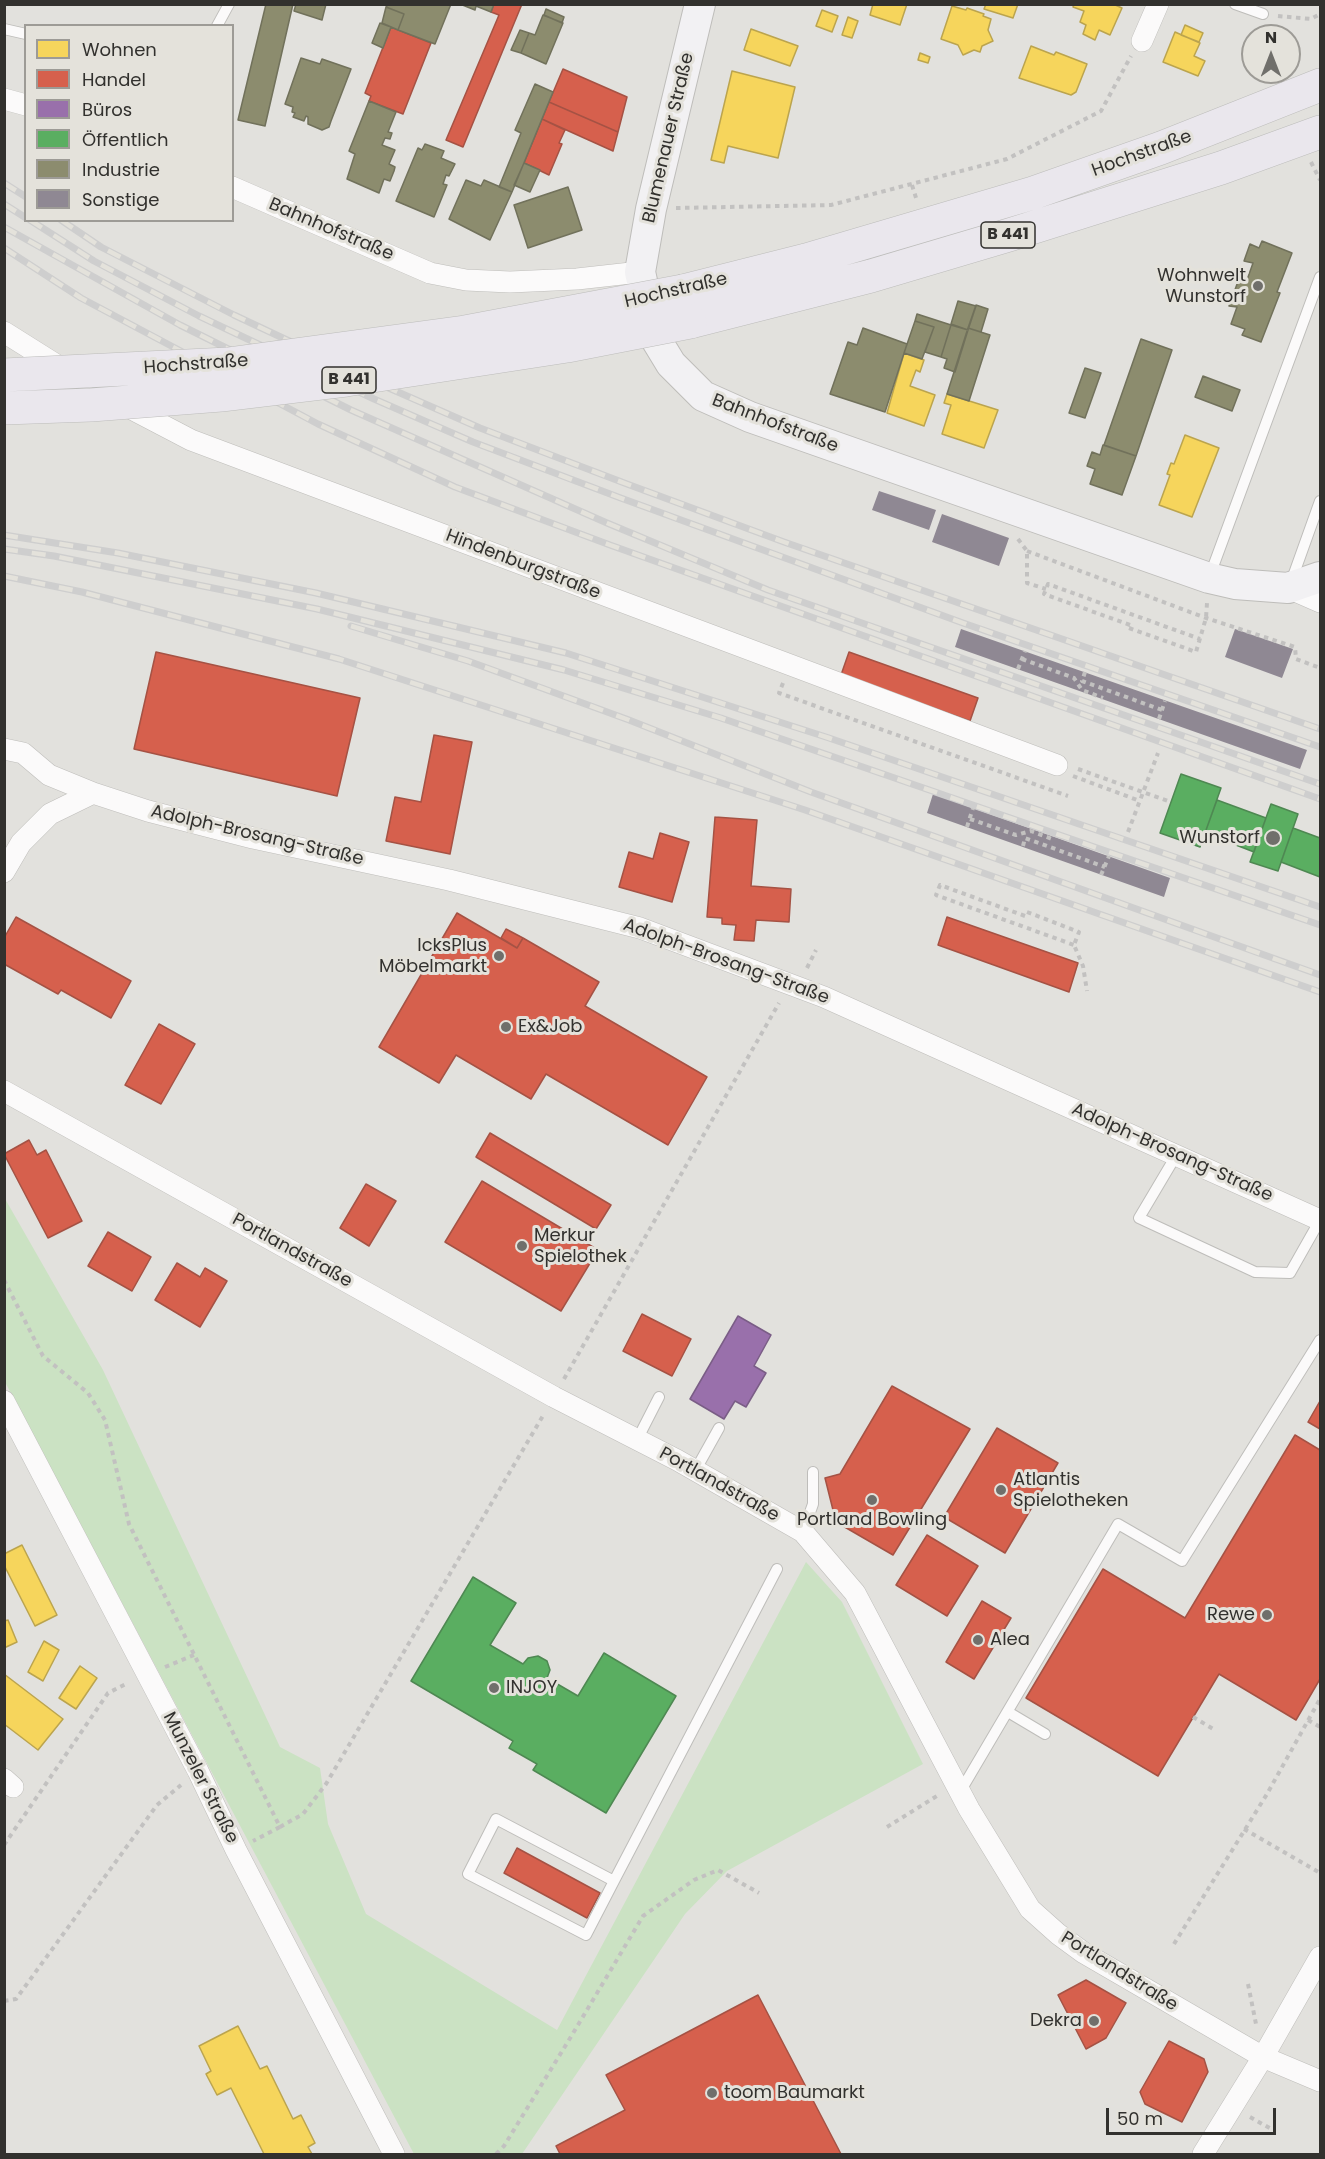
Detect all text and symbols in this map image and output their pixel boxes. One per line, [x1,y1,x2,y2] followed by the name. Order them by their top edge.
[24,24,234,222] legend
[1241,24,1301,84] north arrow
[1265,26,1277,49] text: N
[82,37,157,62] text: Wohnen
[639,51,699,225] street label: Blumenauer Straße
[82,67,146,92] text: Handel
[82,97,132,122] text: Büros
[1089,126,1195,182] street label: Hochstraße
[82,127,169,152] text: Öffentlich
[82,157,160,182] text: Industrie
[82,187,159,212] text: Sonstige
[265,194,397,266] street label: Bahnhofstraße
[981,222,1035,248] road number: B 441
[1157,265,1246,308] place label: Wohnwelt Wunstorf
[623,269,729,313] street label: Hochstraße
[1251,279,1265,293] marker: Wohnwelt Wunstorf
[143,351,249,379] street label: Hochstraße
[322,367,376,393] road number: B 441
[709,390,841,458] street label: Bahnhofstraße
[443,526,603,604] street label: Hindenburgstraße
[149,801,365,871] street label: Adolph-Brosang-Straße
[1179,827,1260,849] place label: Wunstorf
[1264,829,1282,847] marker: Wunstorf
[620,915,832,1009] street label: Adolph-Brosang-Straße
[379,935,487,978] place label: IcksPlus Möbelmarkt
[492,949,506,963] marker: IcksPlus Möbelmarkt
[518,1016,582,1038] place label: Ex&Job
[499,1020,513,1034] marker: Ex&Job
[1068,1099,1276,1207] street label: Adolph-Brosang-Straße
[228,1209,356,1293] street label: Portlandstraße
[534,1225,627,1268] place label: Merkur Spielothek
[515,1239,529,1253] marker: Merkur Spielothek
[655,1443,783,1527] street label: Portlandstraße
[1013,1469,1128,1512] place label: Atlantis Spielotheken
[994,1483,1008,1497] marker: Atlantis Spielotheken
[865,1493,879,1507] marker: Portland Bowling
[797,1509,947,1531] place label: Portland Bowling
[1207,1604,1255,1626] place label: Rewe
[1260,1608,1274,1622] marker: Rewe
[990,1629,1030,1651] place label: Alea
[971,1633,985,1647] marker: Alea
[506,1677,557,1699] place label: INJOY
[487,1681,501,1695] marker: INJOY
[158,1709,242,1847] street label: Munzeler Straße
[1057,1927,1181,2017] street label: Portlandstraße
[1030,2010,1082,2032] place label: Dekra
[1087,2014,1101,2028] marker: Dekra
[724,2082,865,2104] place label: toom Baumarkt
[705,2086,719,2100] marker: toom Baumarkt
[1109,2096,1278,2134] scale bar
[1117,2106,1163,2131] text: 50 m

